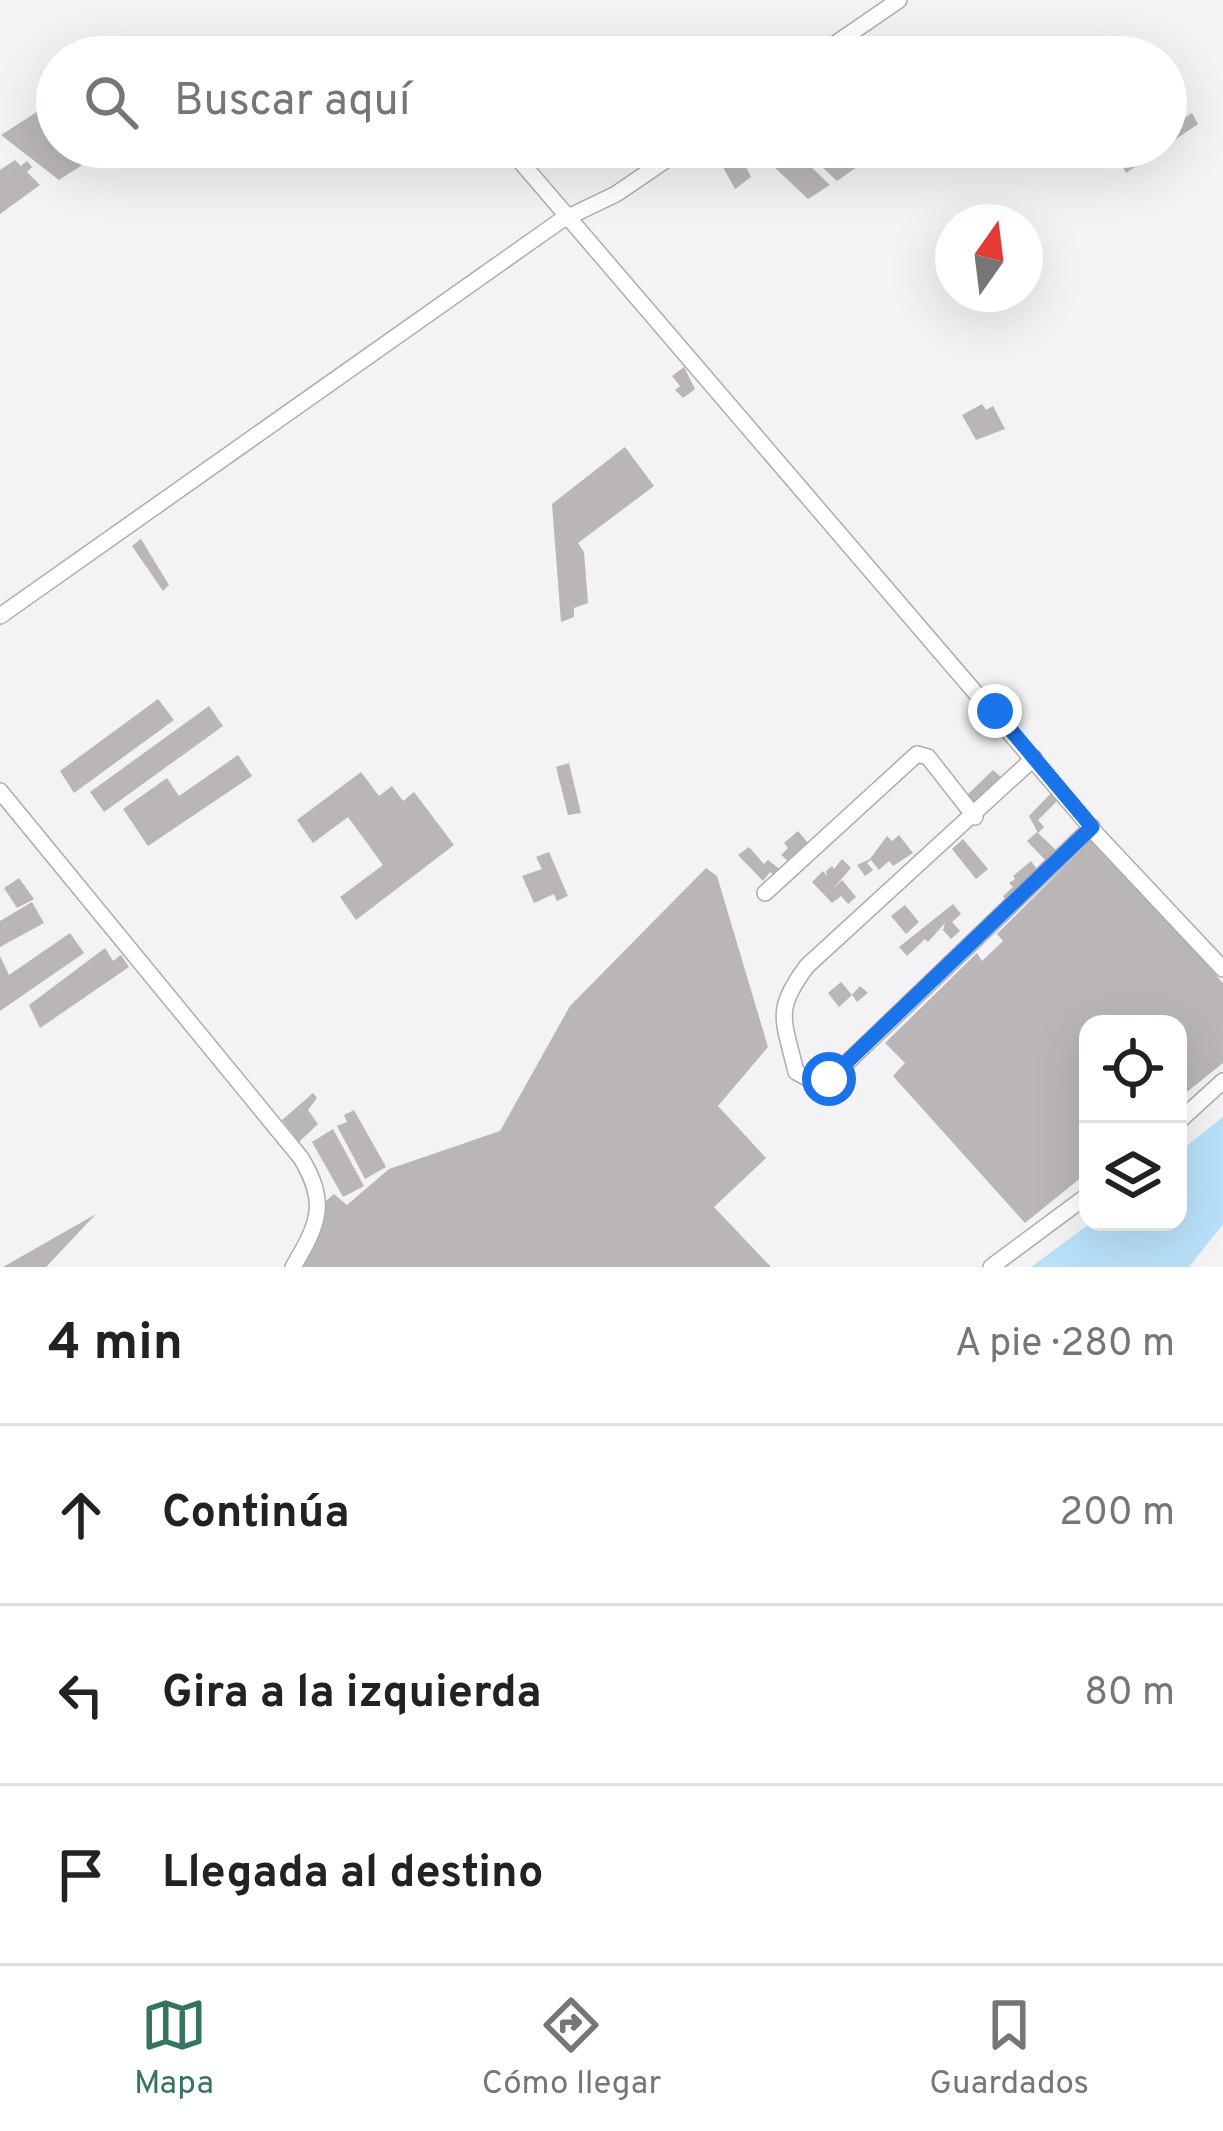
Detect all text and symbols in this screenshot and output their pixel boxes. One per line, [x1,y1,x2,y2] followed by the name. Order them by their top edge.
[36,36,1187,168] search box
[78,69,144,135] icon: search
[174,74,410,131] text: Buscar aquí
[935,204,1043,312] north arrow
[968,684,1022,738] route end
[1079,1015,1187,1231] map controls
[1079,1015,1187,1123] button: locate
[802,1052,856,1106] route start
[1079,1123,1187,1231] button: layers
[48,1313,183,1378] text: 4 min
[955,1321,1175,1370] text: A pie · 280 m
[48,1482,114,1548] icon: ahead
[162,1486,349,1543] text: Continúa
[1059,1490,1175,1539] text: 200 m
[48,1662,114,1728] icon: left
[162,1666,542,1723] text: Gira a la izquierda
[1084,1670,1175,1719] text: 80 m
[48,1842,114,1908] icon: arrive
[162,1846,543,1903] text: Llegada al destino
[134,1992,214,2106] tab: Mapa
[482,1992,661,2106] tab: Cómo llegar
[929,1992,1089,2106] tab: Guardados

